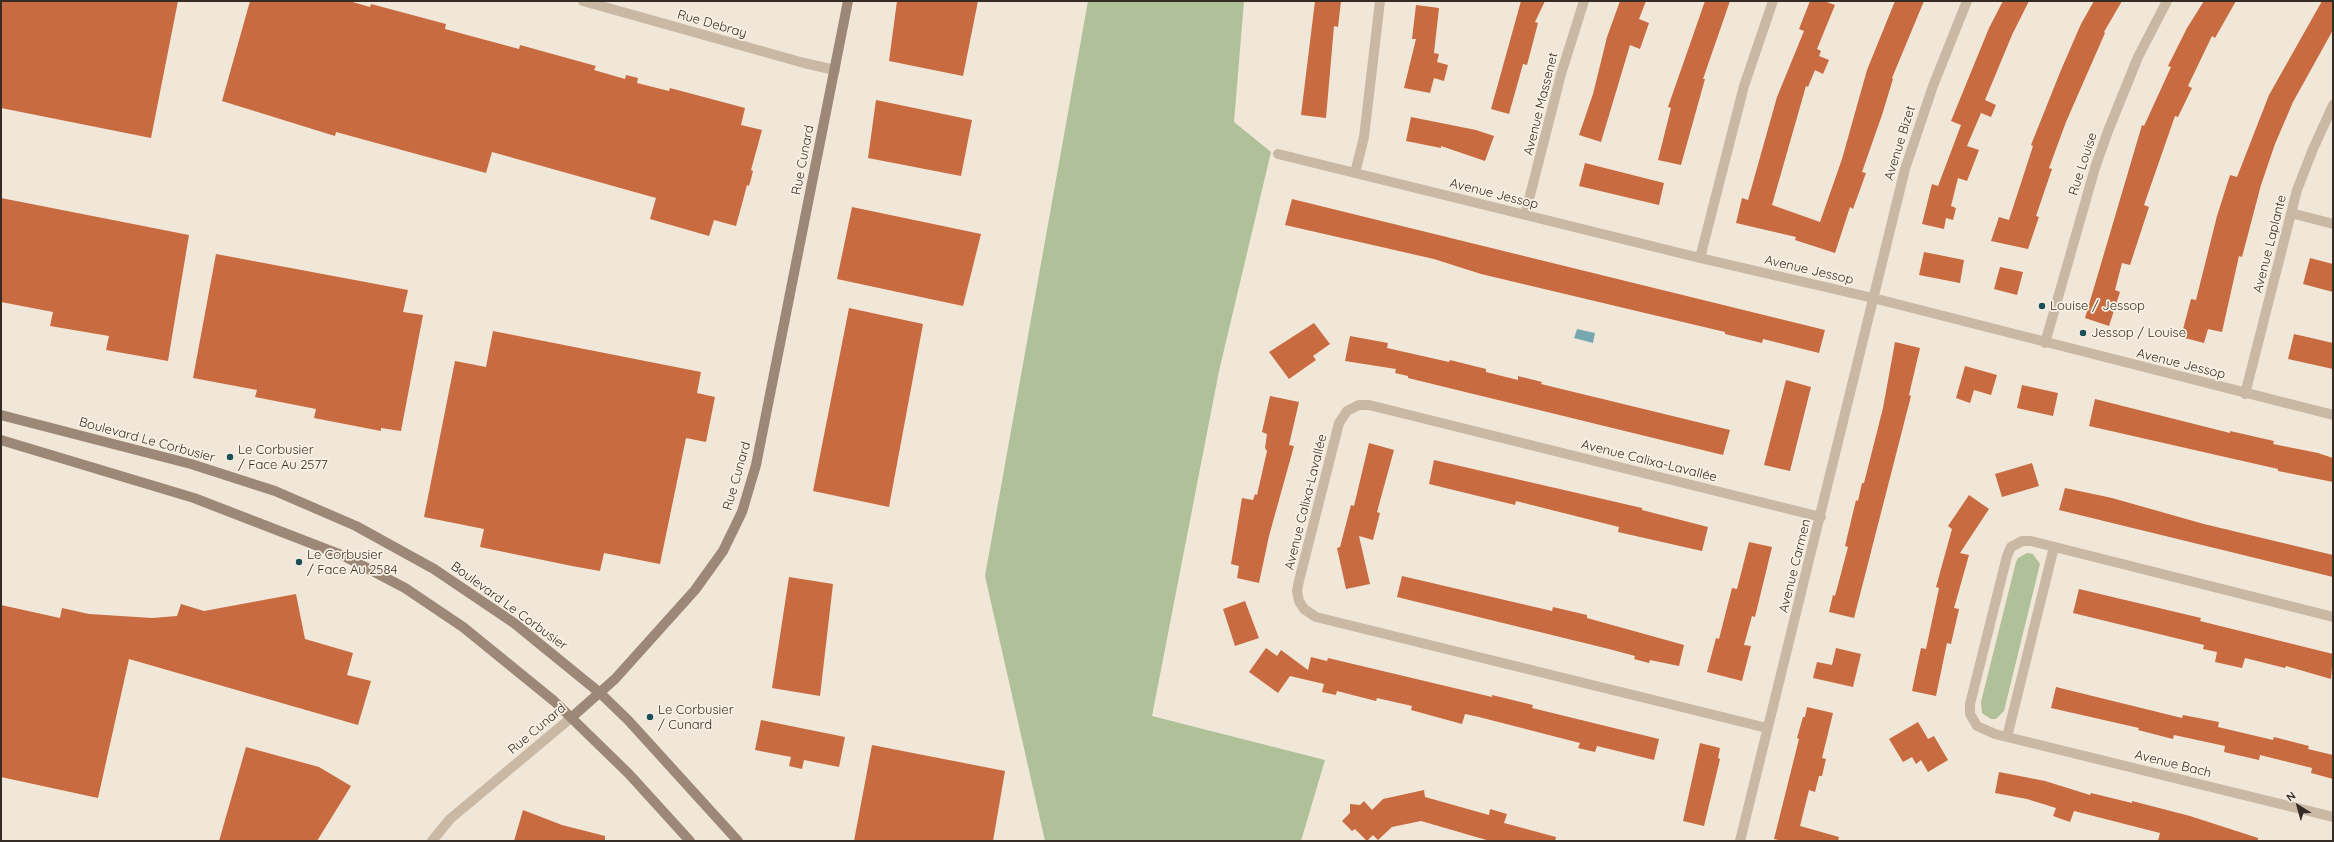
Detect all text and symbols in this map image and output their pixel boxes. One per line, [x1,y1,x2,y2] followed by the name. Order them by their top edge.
[675,7,749,41] street label: Rue Debray
[1521,51,1561,157] street label: Avenue Massenet
[1881,104,1919,182] street label: Avenue Bizet
[789,124,817,196] street label: Rue Cunard
[2065,131,2101,197] street label: Rue Louise
[1448,175,1540,213] street label: Avenue Jessop
[2250,193,2290,295] street label: Avenue Laplante
[1763,252,1855,288] street label: Avenue Jessop
[2050,298,2145,314] place label: Louise / Jessop
[2037,301,2047,311] marker: Louise / Jessop
[2091,325,2186,341] place label: Jessop / Louise
[2078,328,2088,338] marker: Jessop / Louise
[2135,345,2227,383] street label: Avenue Jessop
[77,414,217,466] street label: Boulevard Le Corbusier
[1282,433,1330,571] street label: Avenue Calixa-Lavallée
[1580,437,1718,485] street label: Avenue Calixa-Lavallée
[720,440,754,512] street label: Rue Cunard
[238,442,328,473] place label: Le Corbusier / Face Au 2577
[225,452,235,462] marker: Le Corbusier / Face Au 2577
[1776,517,1814,615] street label: Avenue Carmen
[307,547,397,578] place label: Le Corbusier / Face Au 2584
[294,557,304,567] marker: Le Corbusier / Face Au 2584
[448,558,570,654] street label: Boulevard Le Corbusier
[505,700,569,758] street label: Rue Cunard
[658,702,734,733] place label: Le Corbusier / Cunard
[645,712,655,722] marker: Le Corbusier / Cunard
[2133,747,2213,781] street label: Avenue Bach
[2278,786,2318,826] north arrow
[2283,788,2298,804] text: N

